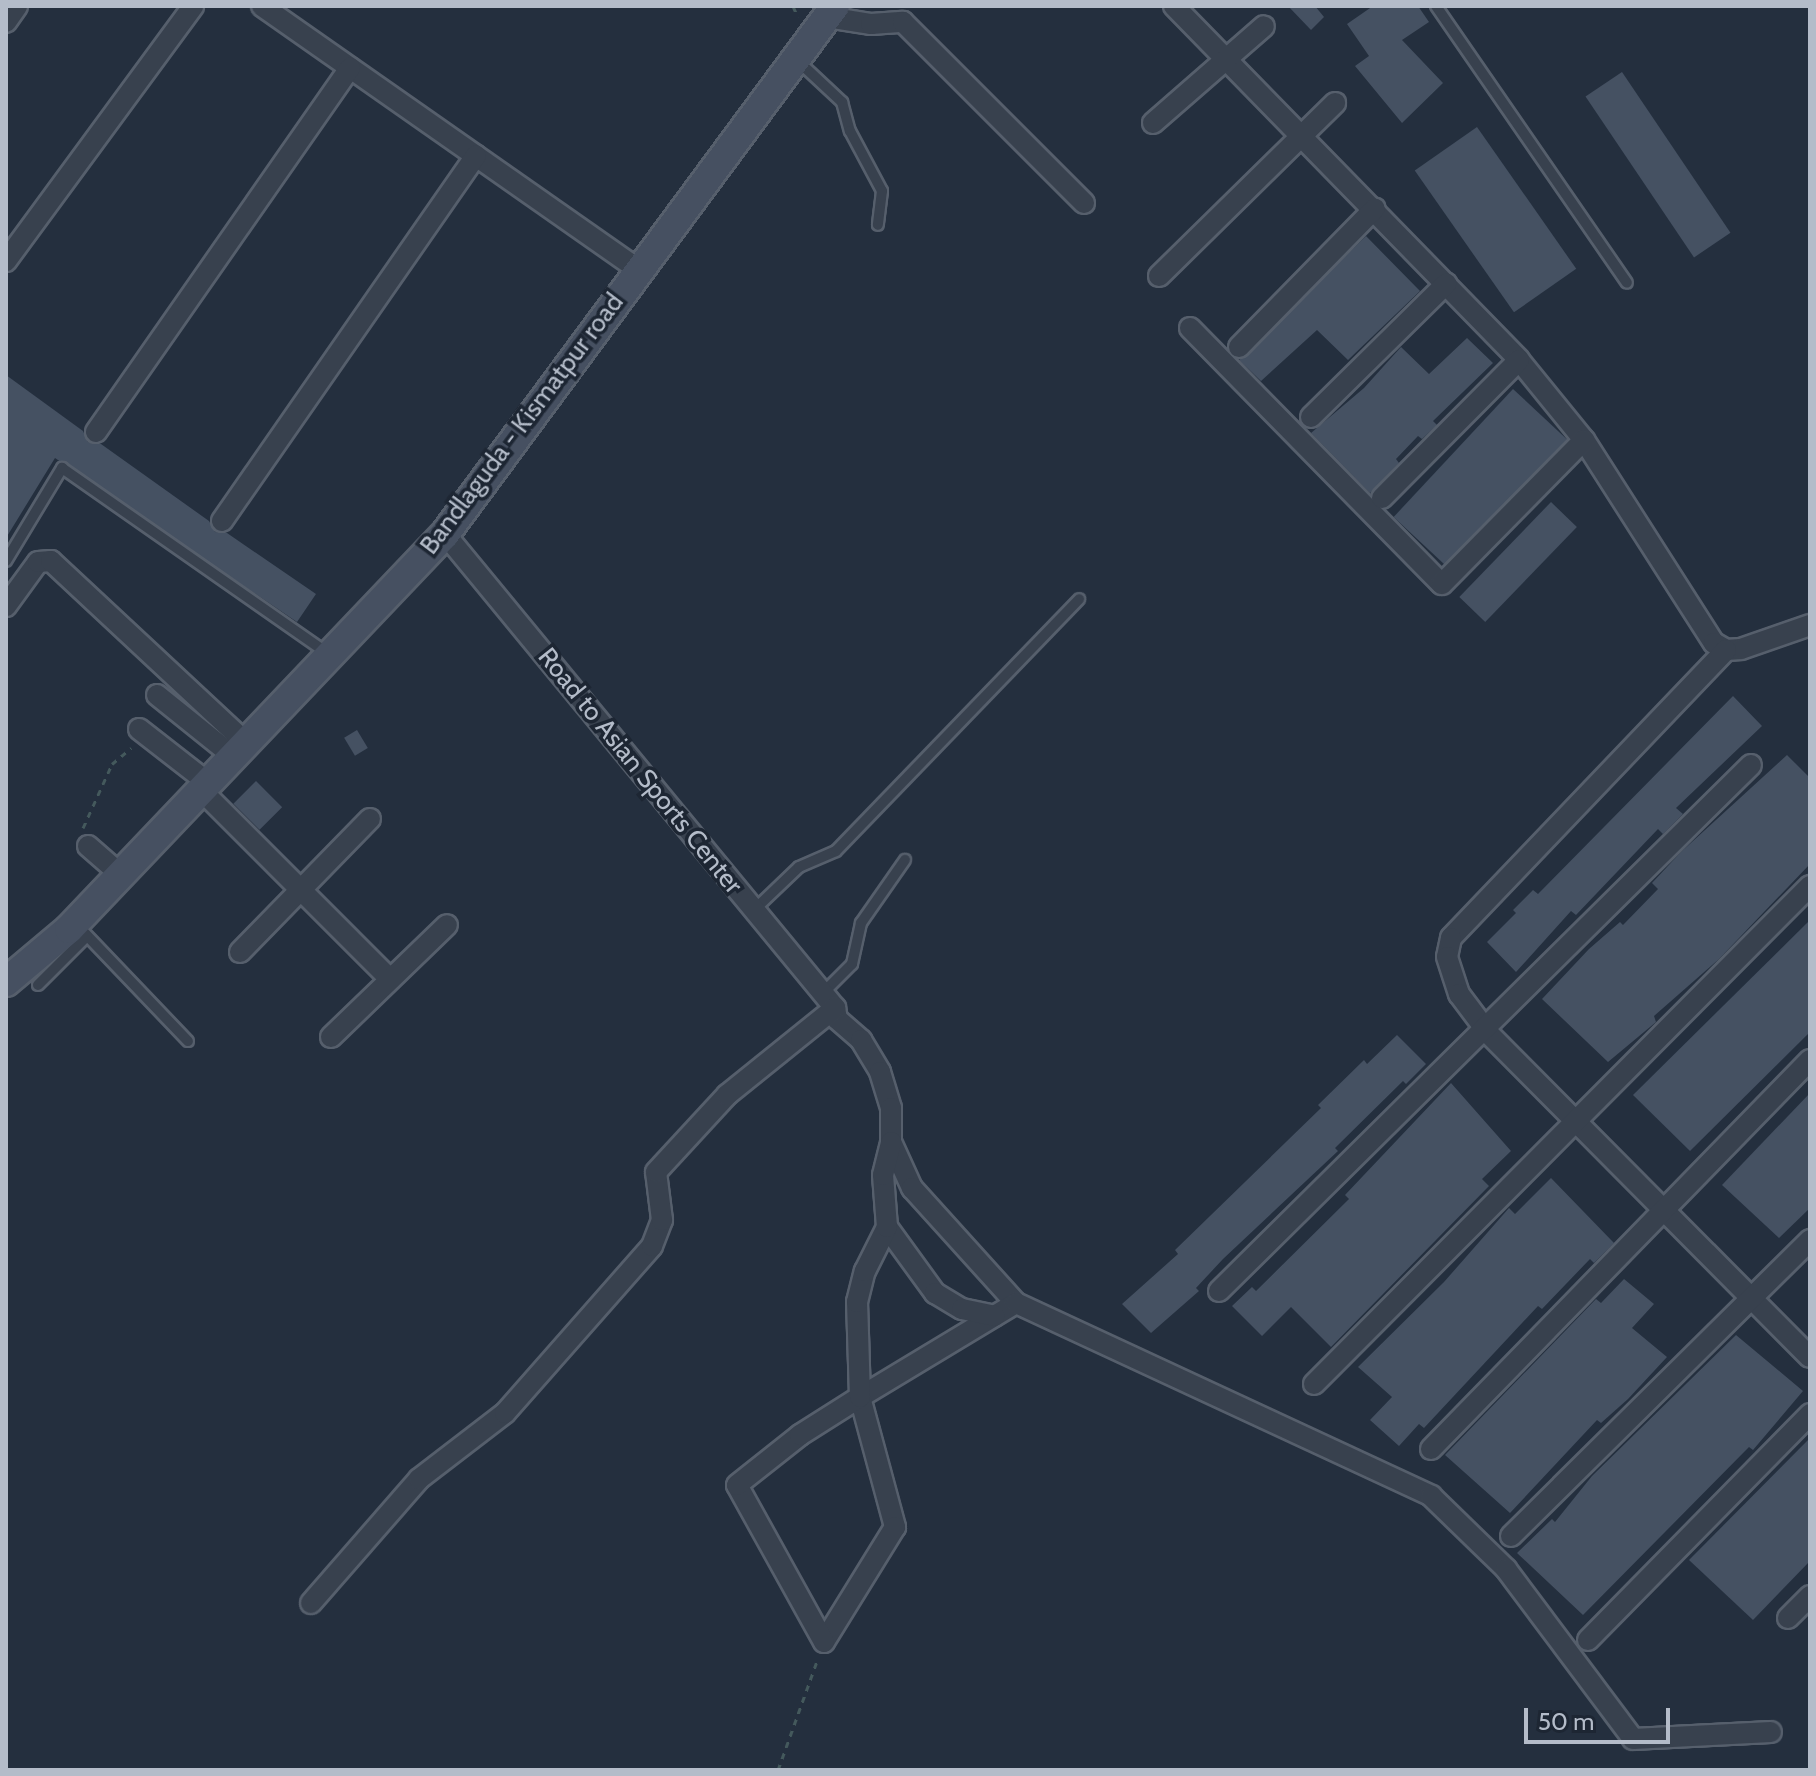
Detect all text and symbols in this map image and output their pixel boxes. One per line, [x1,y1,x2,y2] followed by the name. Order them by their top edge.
[414,287,630,561] street label: Bandlaguda - Kismatpur road
[531,642,749,900] street label: Road to Asian Sports Center
[1528,1692,1674,1742] scale bar
[1538,1707,1594,1736] text: 50 m

